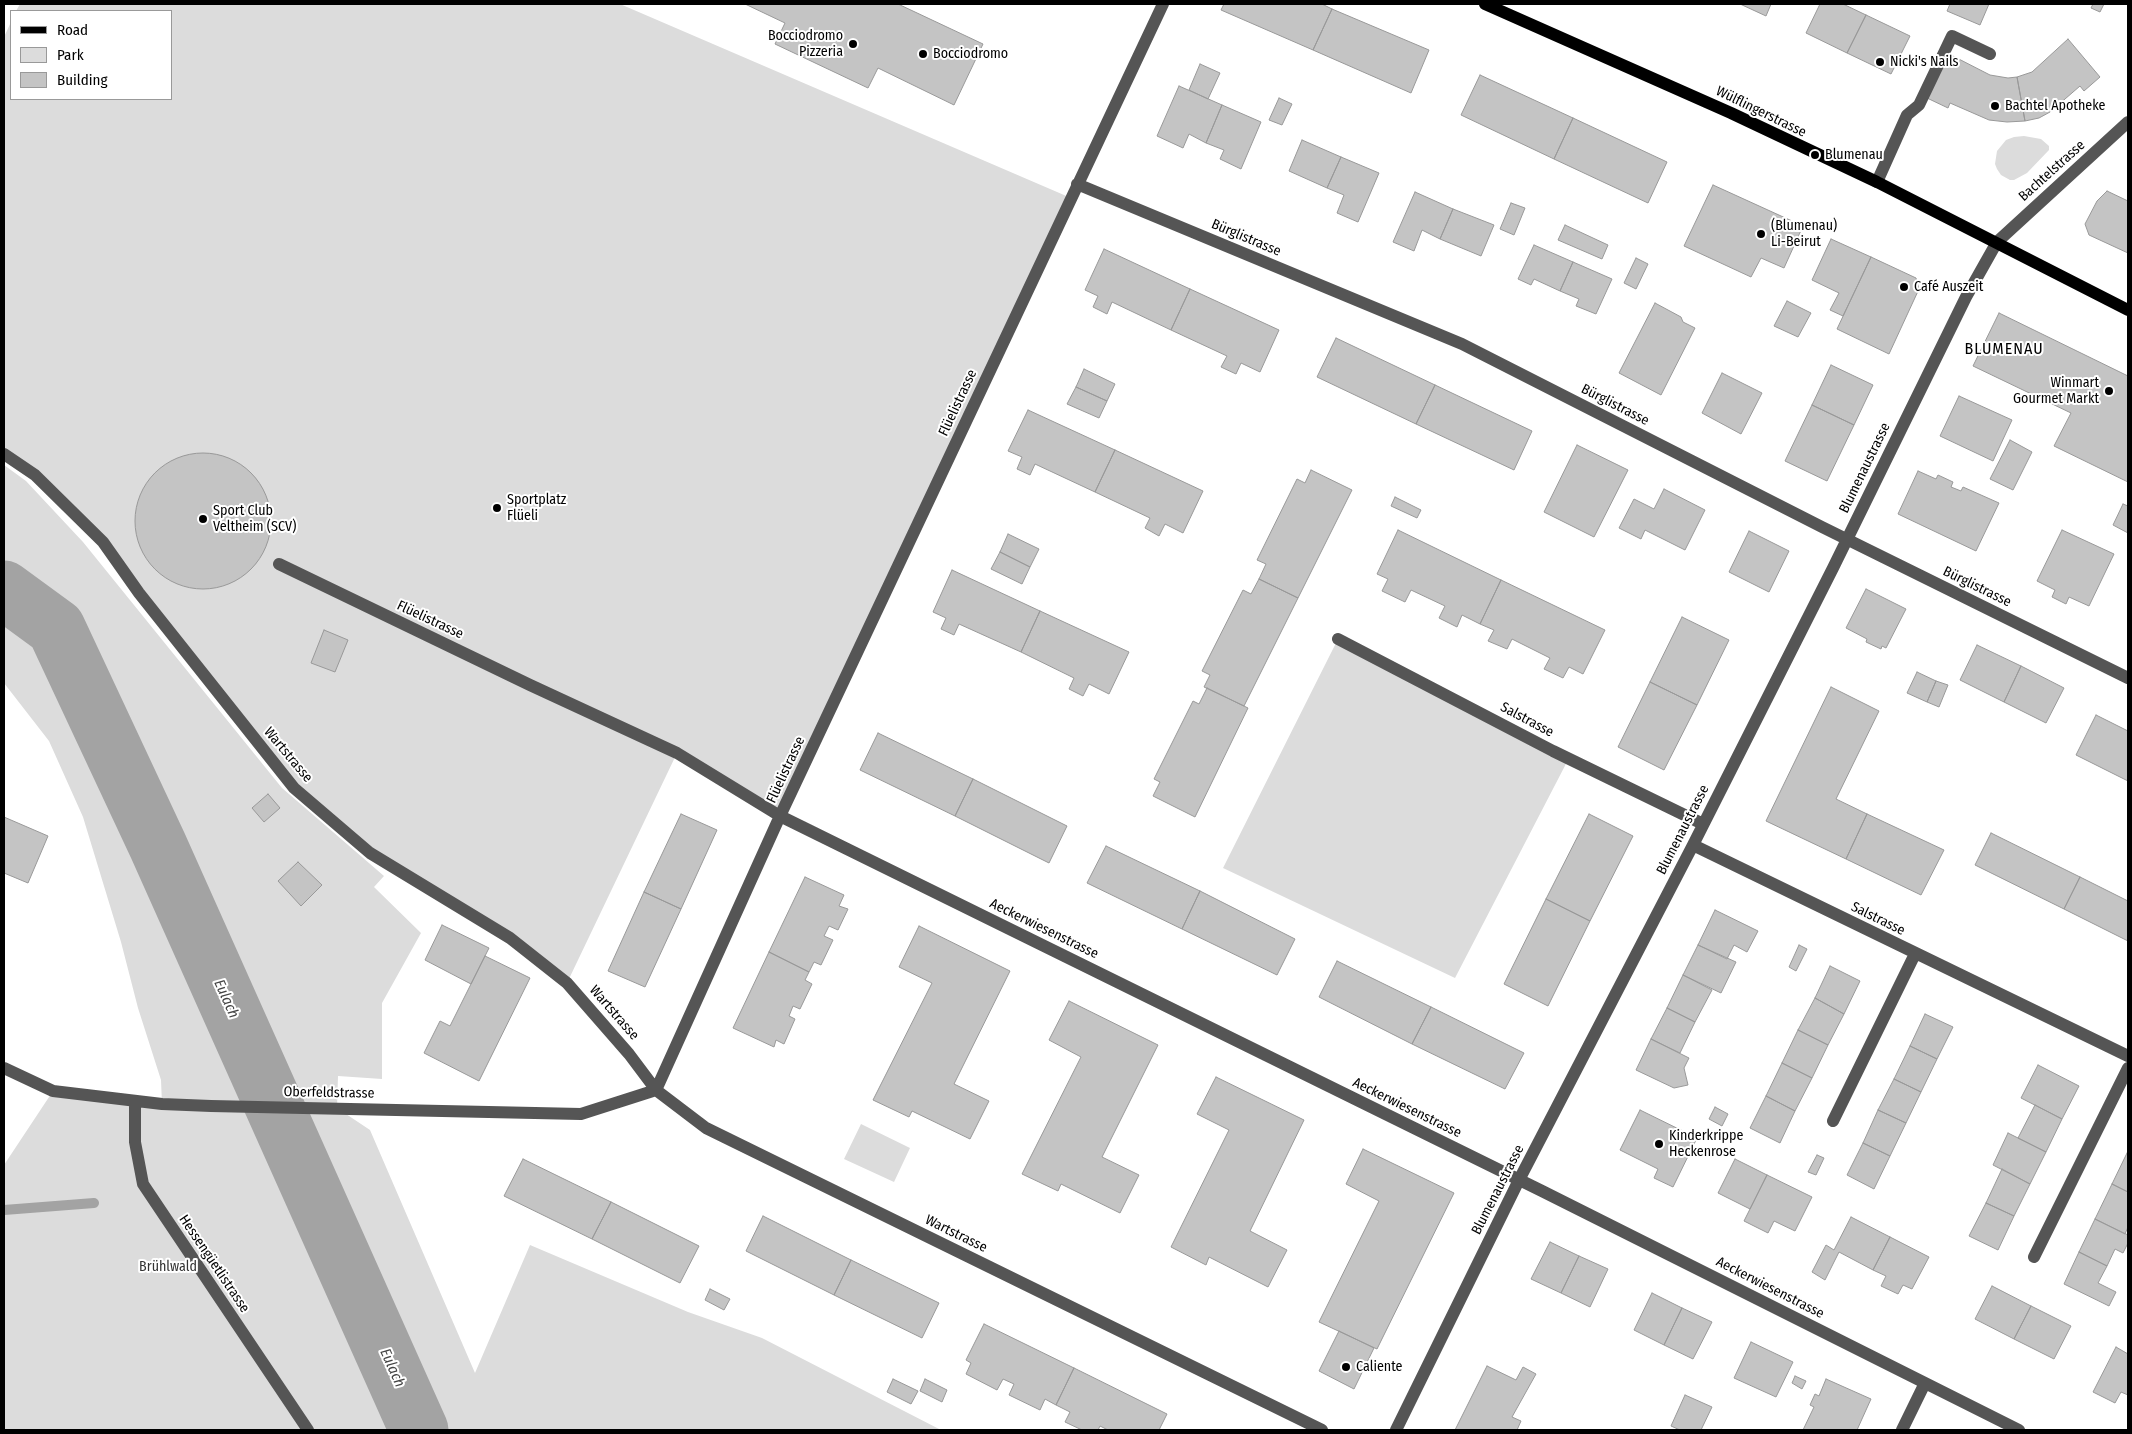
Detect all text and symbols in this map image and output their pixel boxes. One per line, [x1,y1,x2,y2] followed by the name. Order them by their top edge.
[10,10,172,100] legend
[57,21,88,39] text: Road
[768,28,843,60] place label: Bocciodromo Pizzeria
[847,38,859,50] marker: Bocciodromo Pizzeria
[57,46,84,64] text: Park
[933,46,1008,62] place label: Bocciodromo
[917,48,929,60] marker: Bocciodromo
[1890,54,1959,70] place label: Nicki's Nails
[1874,56,1886,68] marker: Nicki's Nails
[57,71,108,89] text: Building
[1713,83,1809,141] street label: Wülflingerstrasse
[2005,98,2106,114] place label: Bachtel Apotheke
[1989,100,2001,112] marker: Bachtel Apotheke
[2015,137,2089,205] street label: Bachtelstrasse
[1825,147,1883,163] place label: Blumenau
[1809,149,1821,161] marker: Blumenau
[1209,216,1283,260] street label: Bürglistrasse
[1771,218,1837,250] place label: (Blumenau) Li-Beirut
[1755,228,1767,240] marker: (Blumenau) Li-Beirut
[1914,279,1983,295] place label: Café Auszeit
[1898,281,1910,293] marker: Café Auszeit
[1963,340,2045,360] district label: BLUMENAU
[935,367,981,439] street label: Flüelistrasse
[2013,375,2099,408] place label: Winmart Gourmet Markt
[1578,381,1652,429] street label: Bürglistrasse
[2103,385,2115,397] marker: Winmart Gourmet Markt
[1836,420,1894,516] street label: Blumenaustrasse
[507,492,566,524] place label: Sportplatz Flüeli
[491,502,503,514] marker: Sportplatz Flüeli
[213,503,296,536] place label: Sport Club Veltheim (SCV)
[197,513,209,525] marker: Sport Club Veltheim (SCV)
[1940,563,2014,611] street label: Bürglistrasse
[394,597,466,643] street label: Flüelistrasse
[1498,699,1556,741] street label: Salstrasse
[260,724,316,786] street label: Wartstrasse
[763,734,809,806] street label: Flüelistrasse
[1653,782,1713,878] street label: Blumenaustrasse
[987,895,1101,963] street label: Aeckerwiesenstrasse
[1848,899,1908,939] street label: Salstrasse
[210,977,242,1021] water label: Eulach
[586,982,642,1044] street label: Wartstrasse
[1350,1074,1464,1142] street label: Aeckerwiesenstrasse
[283,1084,375,1102] street label: Oberfeldstrasse
[1669,1128,1743,1160] place label: Kinderkrippe Heckenrose
[1653,1138,1665,1150] marker: Kinderkrippe Heckenrose
[1468,1142,1528,1238] street label: Blumenaustrasse
[175,1212,253,1316] street label: Hessengüetlistrasse
[922,1212,990,1256] street label: Wartstrasse
[1713,1254,1827,1322] street label: Aeckerwiesenstrasse
[139,1259,197,1275] park label: Brühlwald
[376,1346,408,1390] water label: Eulach
[1356,1359,1402,1375] place label: Caliente
[1340,1361,1352,1373] marker: Caliente

